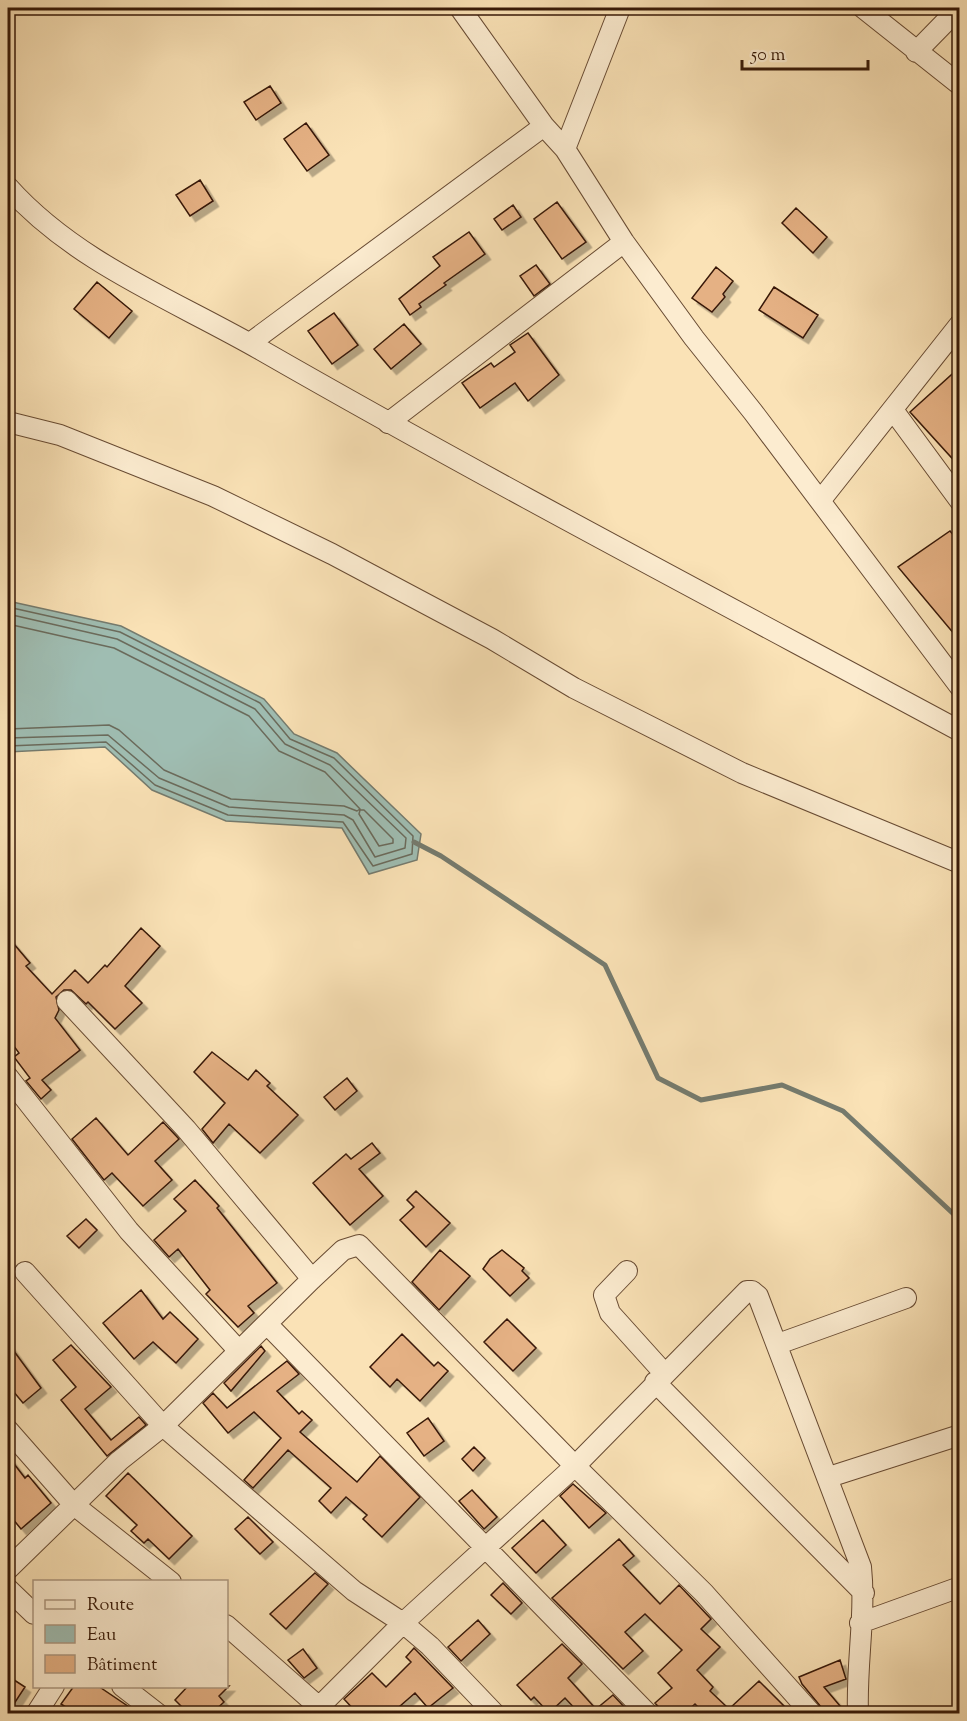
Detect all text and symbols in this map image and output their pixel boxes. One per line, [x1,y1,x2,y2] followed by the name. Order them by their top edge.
[742,33,868,71] scale bar
[750,43,786,69] text: 50 m
[33,1580,228,1688] legend
[87,1593,134,1619] text: Route
[87,1623,116,1649] text: Eau
[87,1653,157,1679] text: Bâtiment

